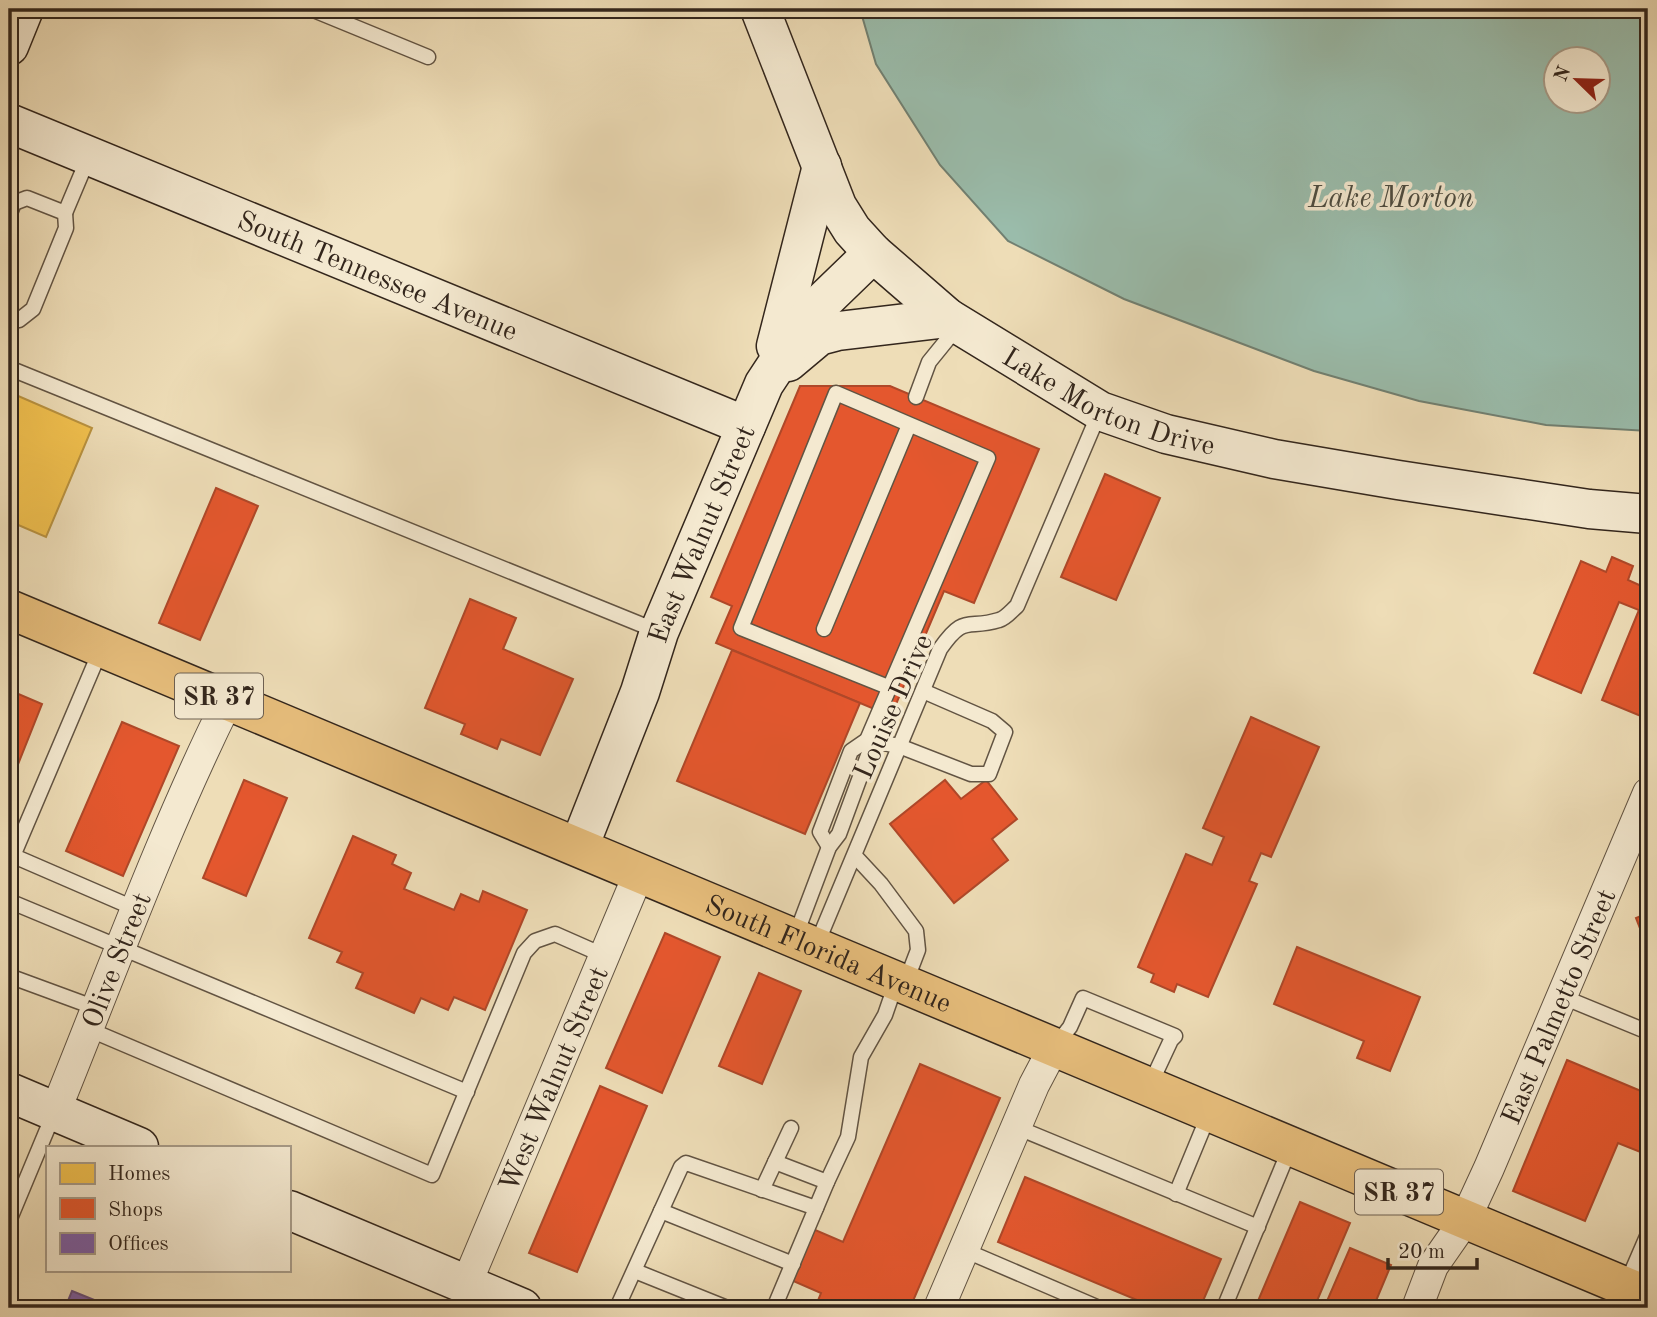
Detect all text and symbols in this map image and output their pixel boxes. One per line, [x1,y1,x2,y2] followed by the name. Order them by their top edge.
[1542,46,1612,116] north arrow
[1552,64,1575,85] text: N
[1307,184,1474,214] water label: Lake Morton
[233,207,521,348] street label: South Tennessee Avenue
[997,344,1217,462] street label: Lake Morton Drive
[645,422,762,647] street label: East Walnut Street
[850,631,939,784] street label: Louise Drive
[175,674,263,718] road number: SR 37
[1498,885,1623,1129] street label: East Palmetto Street
[79,889,158,1032] street label: Olive Street
[701,892,955,1019] street label: South Florida Avenue
[496,963,615,1196] street label: West Walnut Street
[46,1146,290,1272] legend
[108,1164,170,1185] text: Homes
[1355,1170,1443,1214] road number: SR 37
[108,1200,163,1221] text: Shops
[1388,1226,1477,1270] scale bar
[108,1234,169,1255] text: Offices
[1398,1242,1445,1263] text: 20 m

